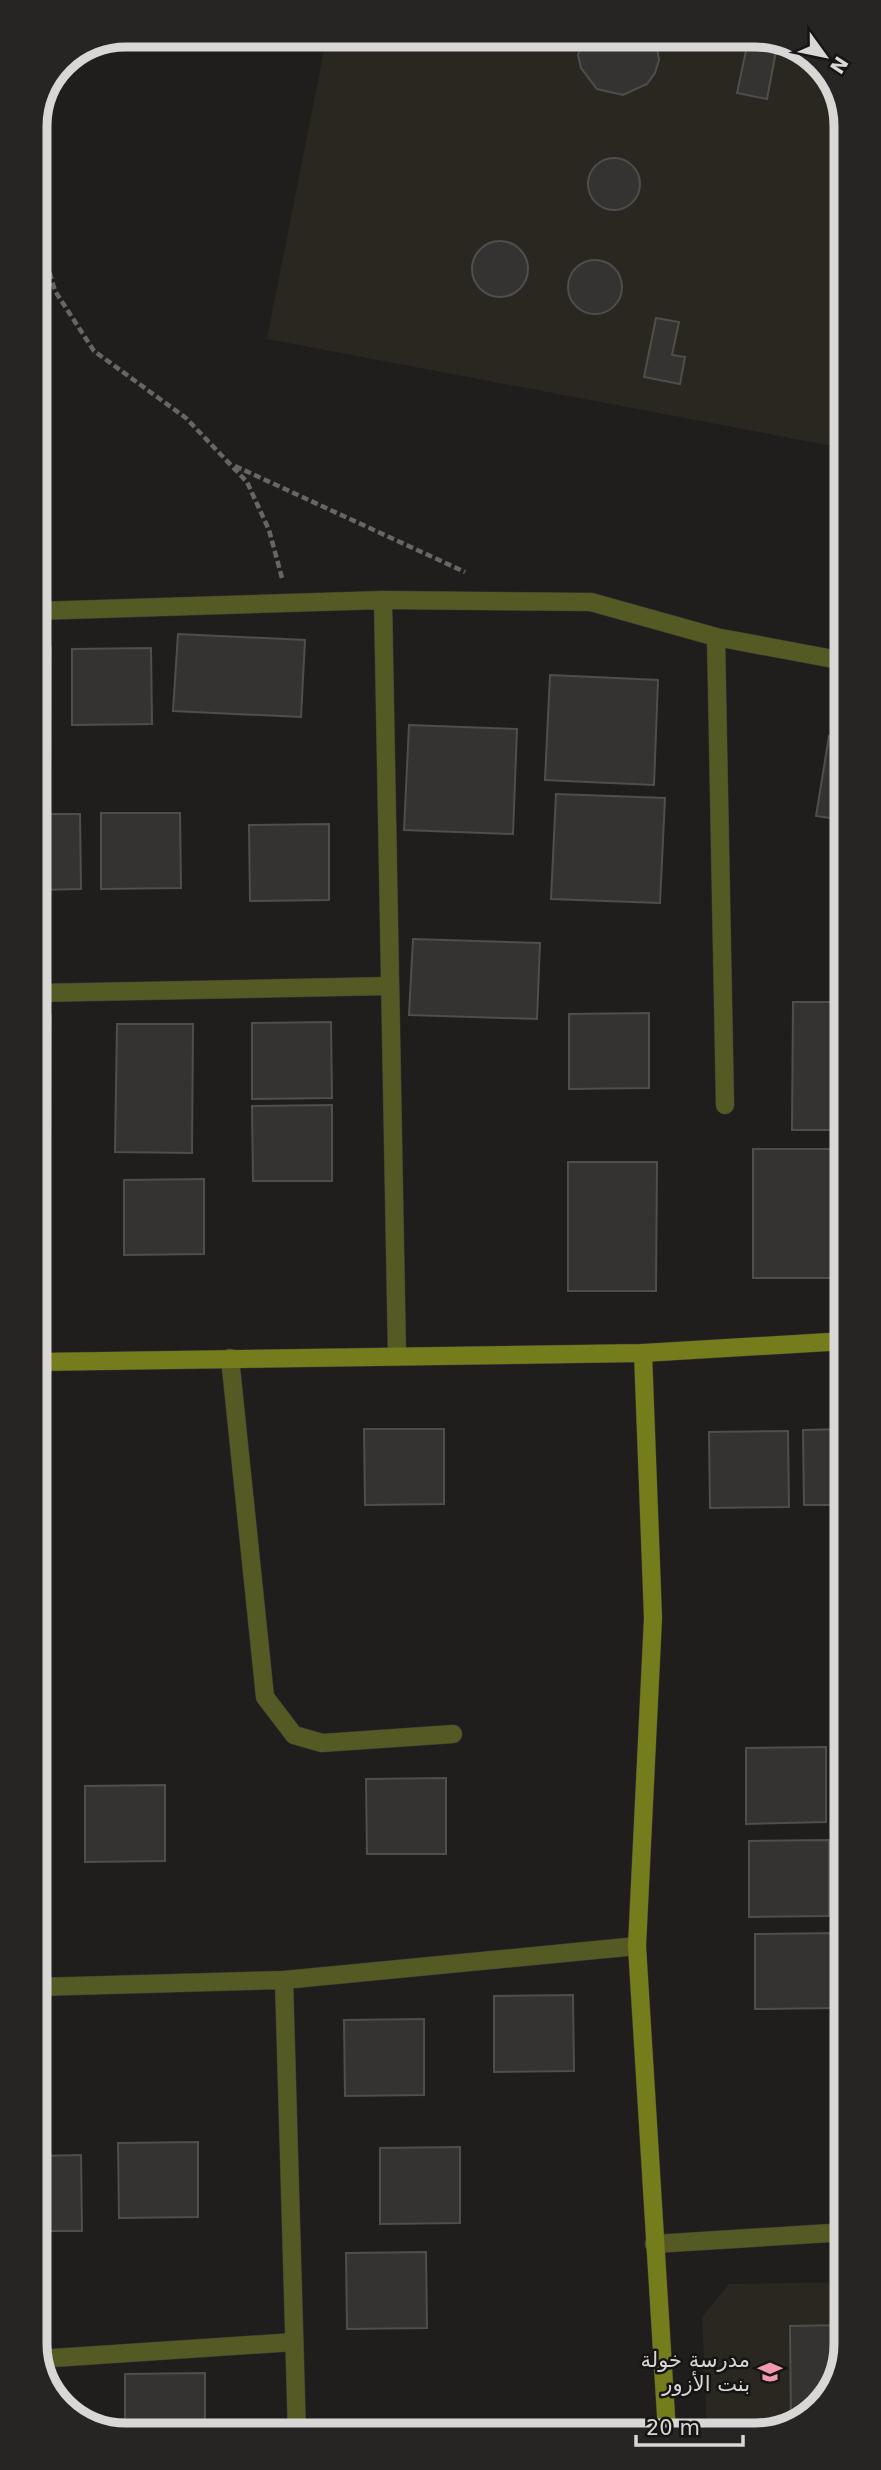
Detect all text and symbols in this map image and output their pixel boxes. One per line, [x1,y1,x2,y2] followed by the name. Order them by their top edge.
[790,21,860,91] north arrow
[826,53,853,78] text: N
[641,2348,750,2396] place label: مدرسة خولة بنت الأزور
[756,2358,784,2386] school or university icon: مدرسة خولة بنت الأزور
[636,2404,743,2448] scale bar
[646,2416,700,2440] text: 20 m

